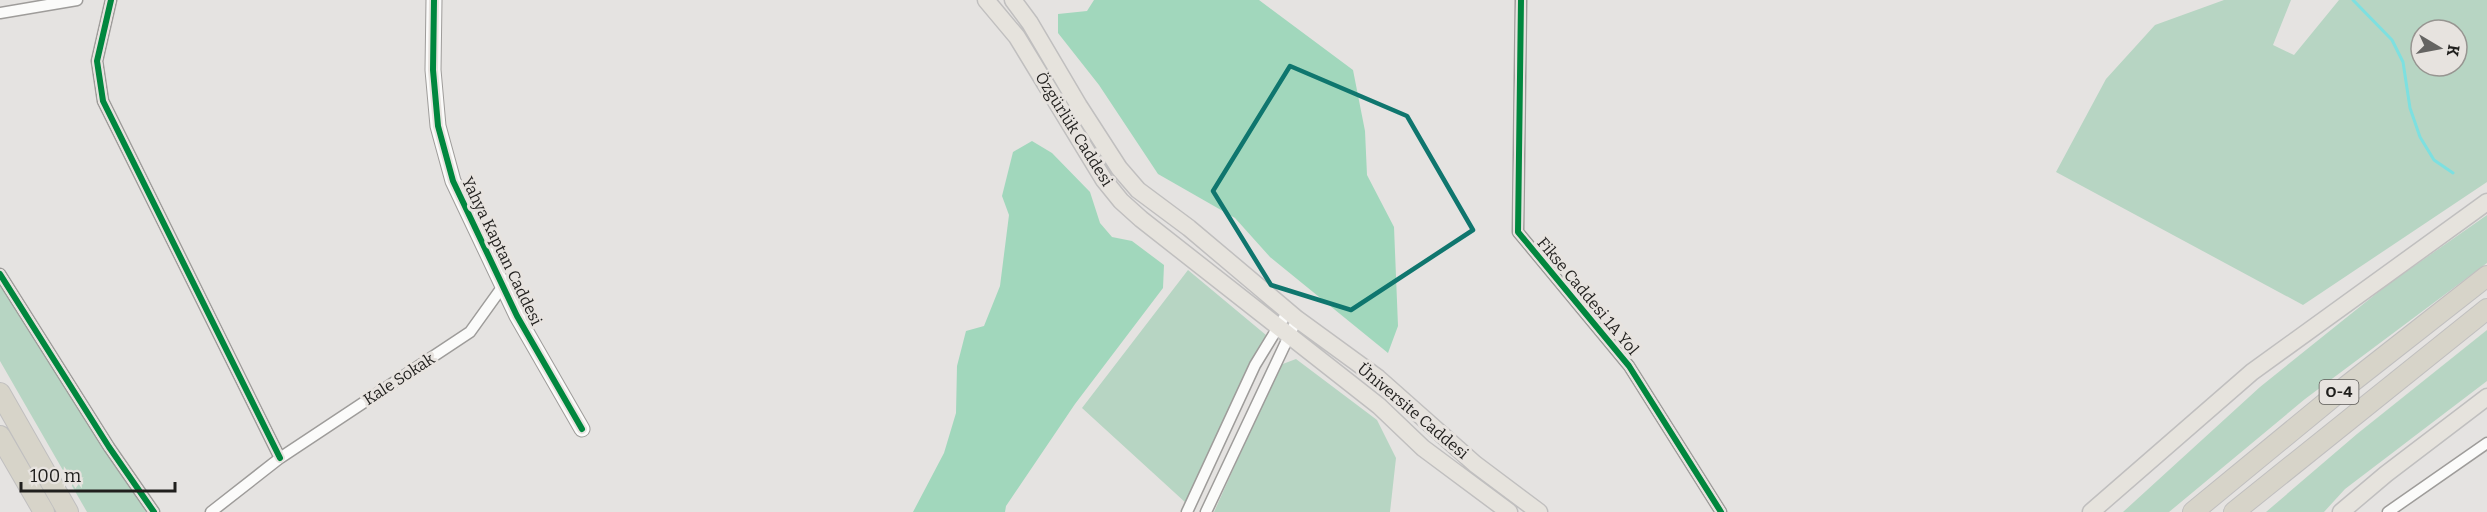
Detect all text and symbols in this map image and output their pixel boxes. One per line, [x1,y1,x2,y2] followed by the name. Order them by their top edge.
[2409,18,2469,78] north arrow
[2443,43,2464,58] text: K
[1031,68,1117,190] street label: Özgürlük Caddesi
[458,174,546,328] street label: Yahya Kaptan Caddesi
[1533,233,1643,359] street label: Fikse Caddesi 1A Yol
[360,349,438,409] street label: Kale Sokak
[1354,359,1473,463] street label: Üniversite Caddesi
[2320,380,2358,404] road number: O-4
[21,455,176,493] scale bar
[30,465,81,487] text: 100 m

